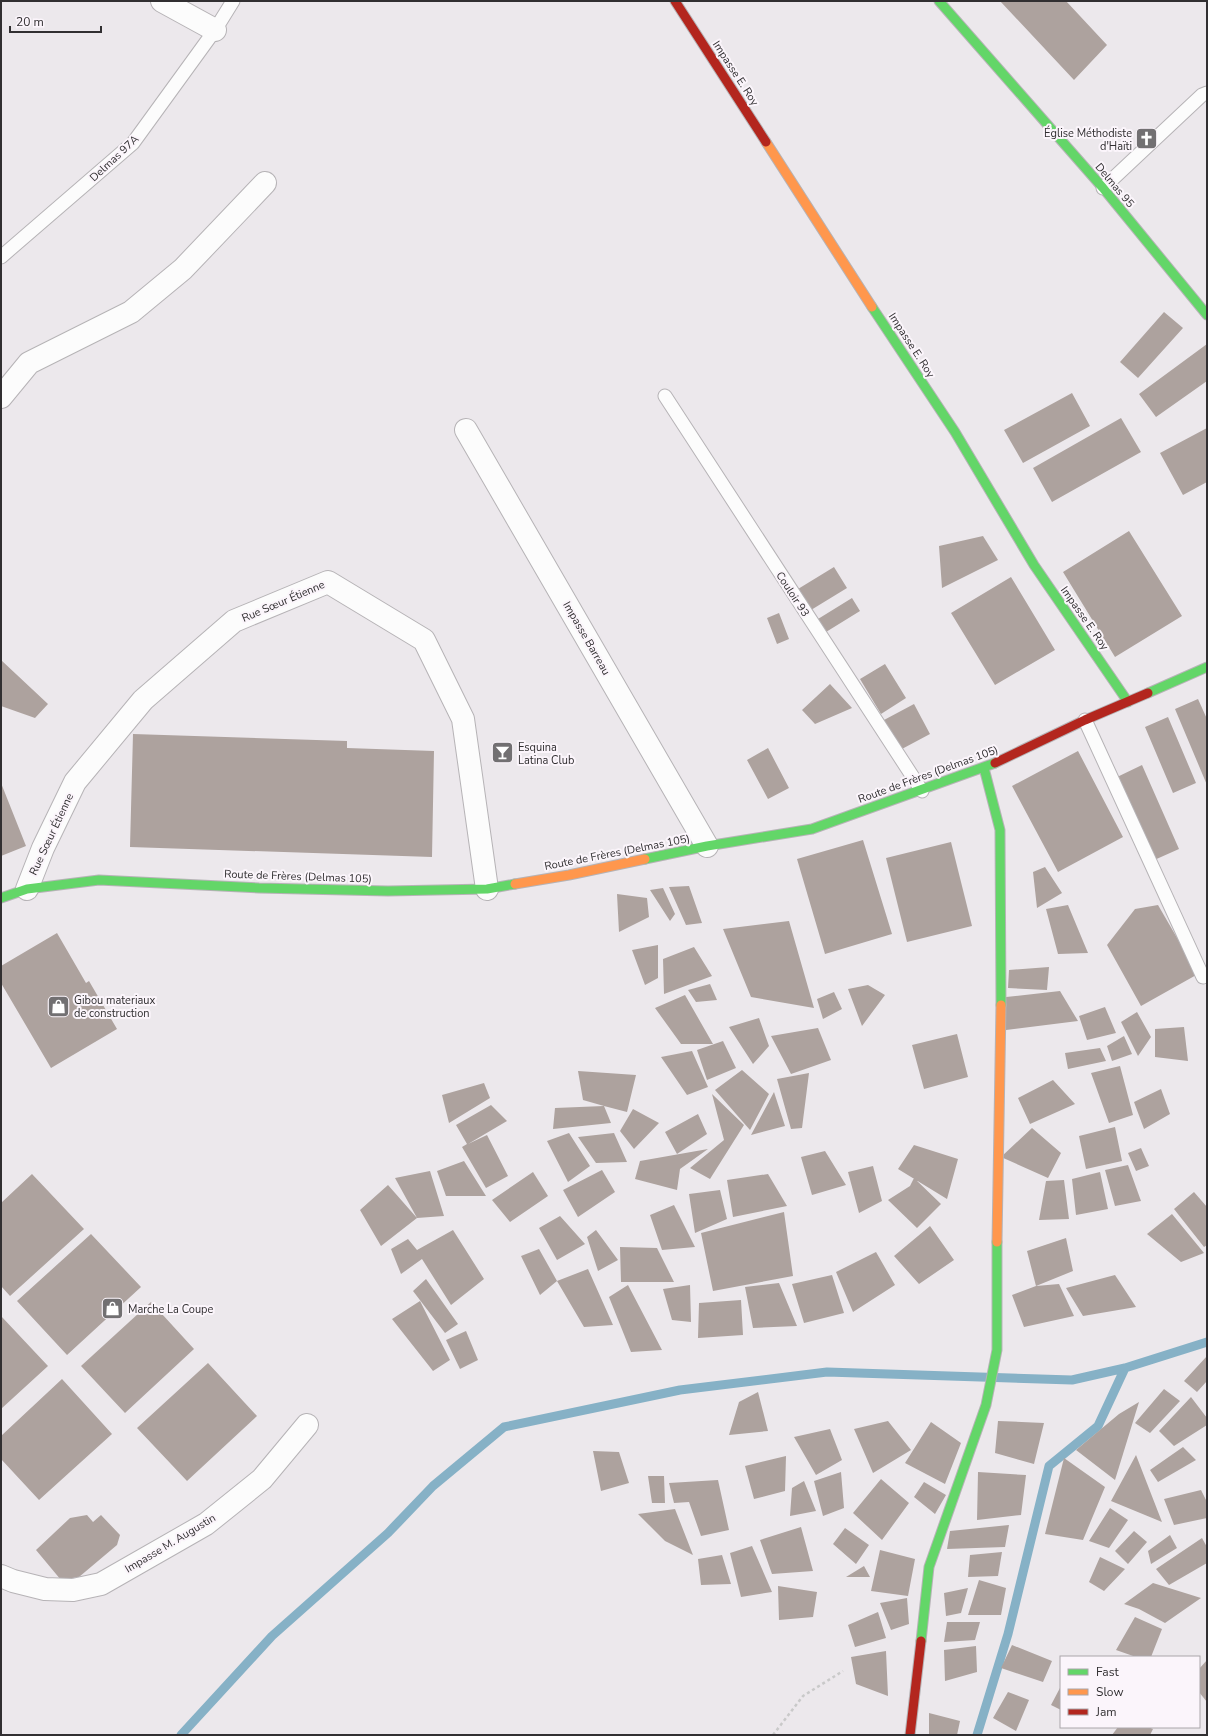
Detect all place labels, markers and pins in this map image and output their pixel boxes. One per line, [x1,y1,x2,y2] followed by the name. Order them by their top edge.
[1044,125,1132,154] place label: Église Méthodiste d'Haïti
[1134,126,1160,152] church icon: Église Méthodiste d'Haïti
[490,740,516,766] bar icon: Esquina Latina Club
[518,740,574,768] place label: Esquina Latina Club
[46,993,72,1019] shop icon: Gibou materiaux de construction
[74,993,155,1021] place label: Gibou materiaux de construction
[100,1296,126,1322] shop icon: Marche La Coupe
[128,1302,213,1317] place label: Marche La Coupe

